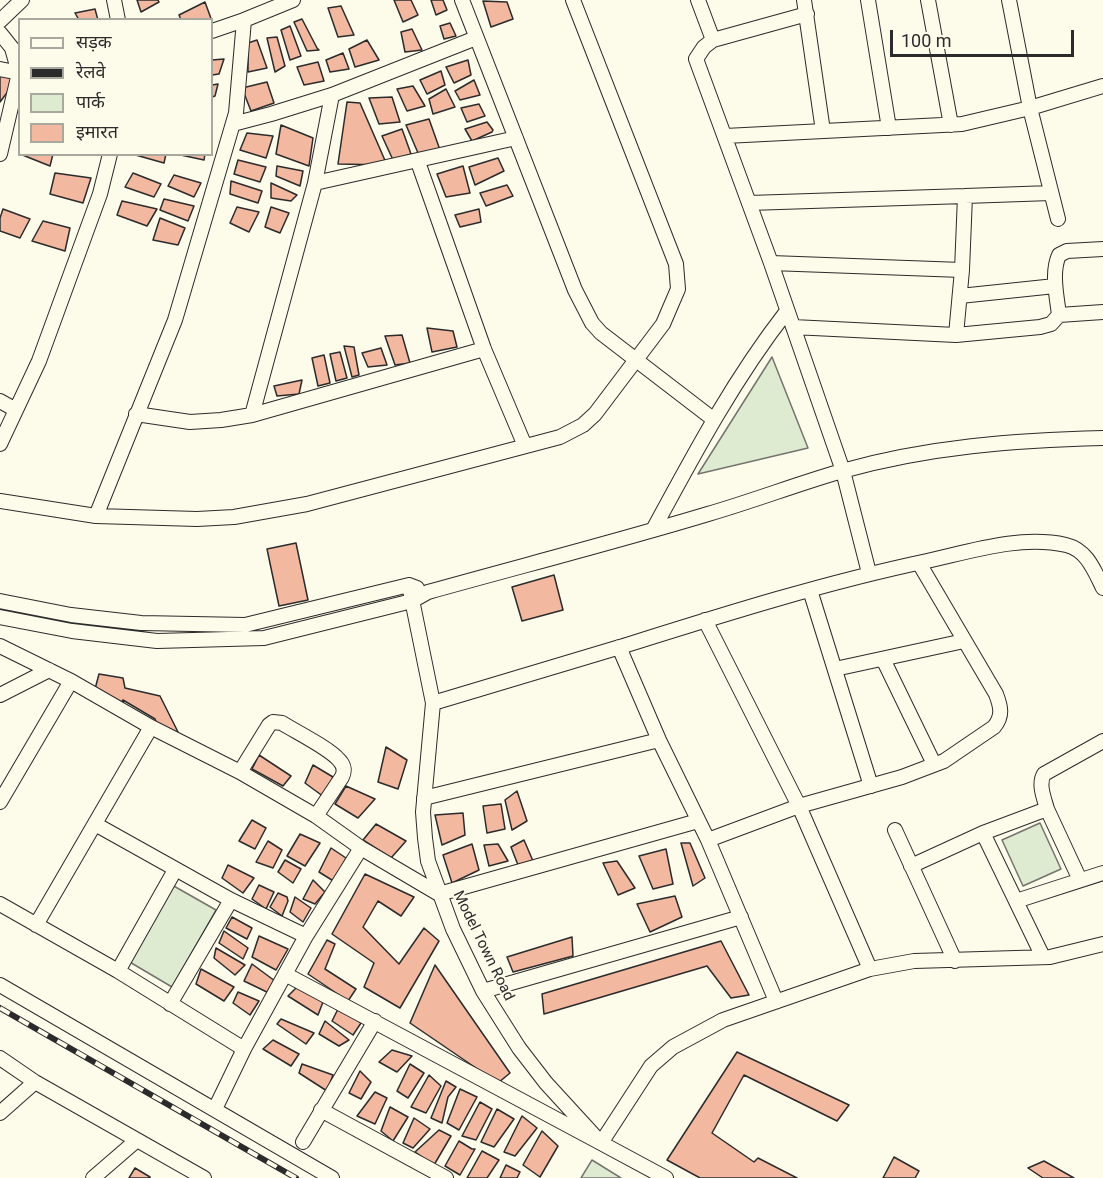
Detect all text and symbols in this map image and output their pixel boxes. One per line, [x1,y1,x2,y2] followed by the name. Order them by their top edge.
[18,18,213,156] legend
[893,18,1078,56] scale bar
[901,30,952,51] text: 100 m
[76,31,112,52] text: सड़क
[76,61,106,82] text: रेलवे
[76,91,105,112] text: पार्क
[76,121,118,142] text: इमारत
[449,888,517,1004] street label: Model Town Road

